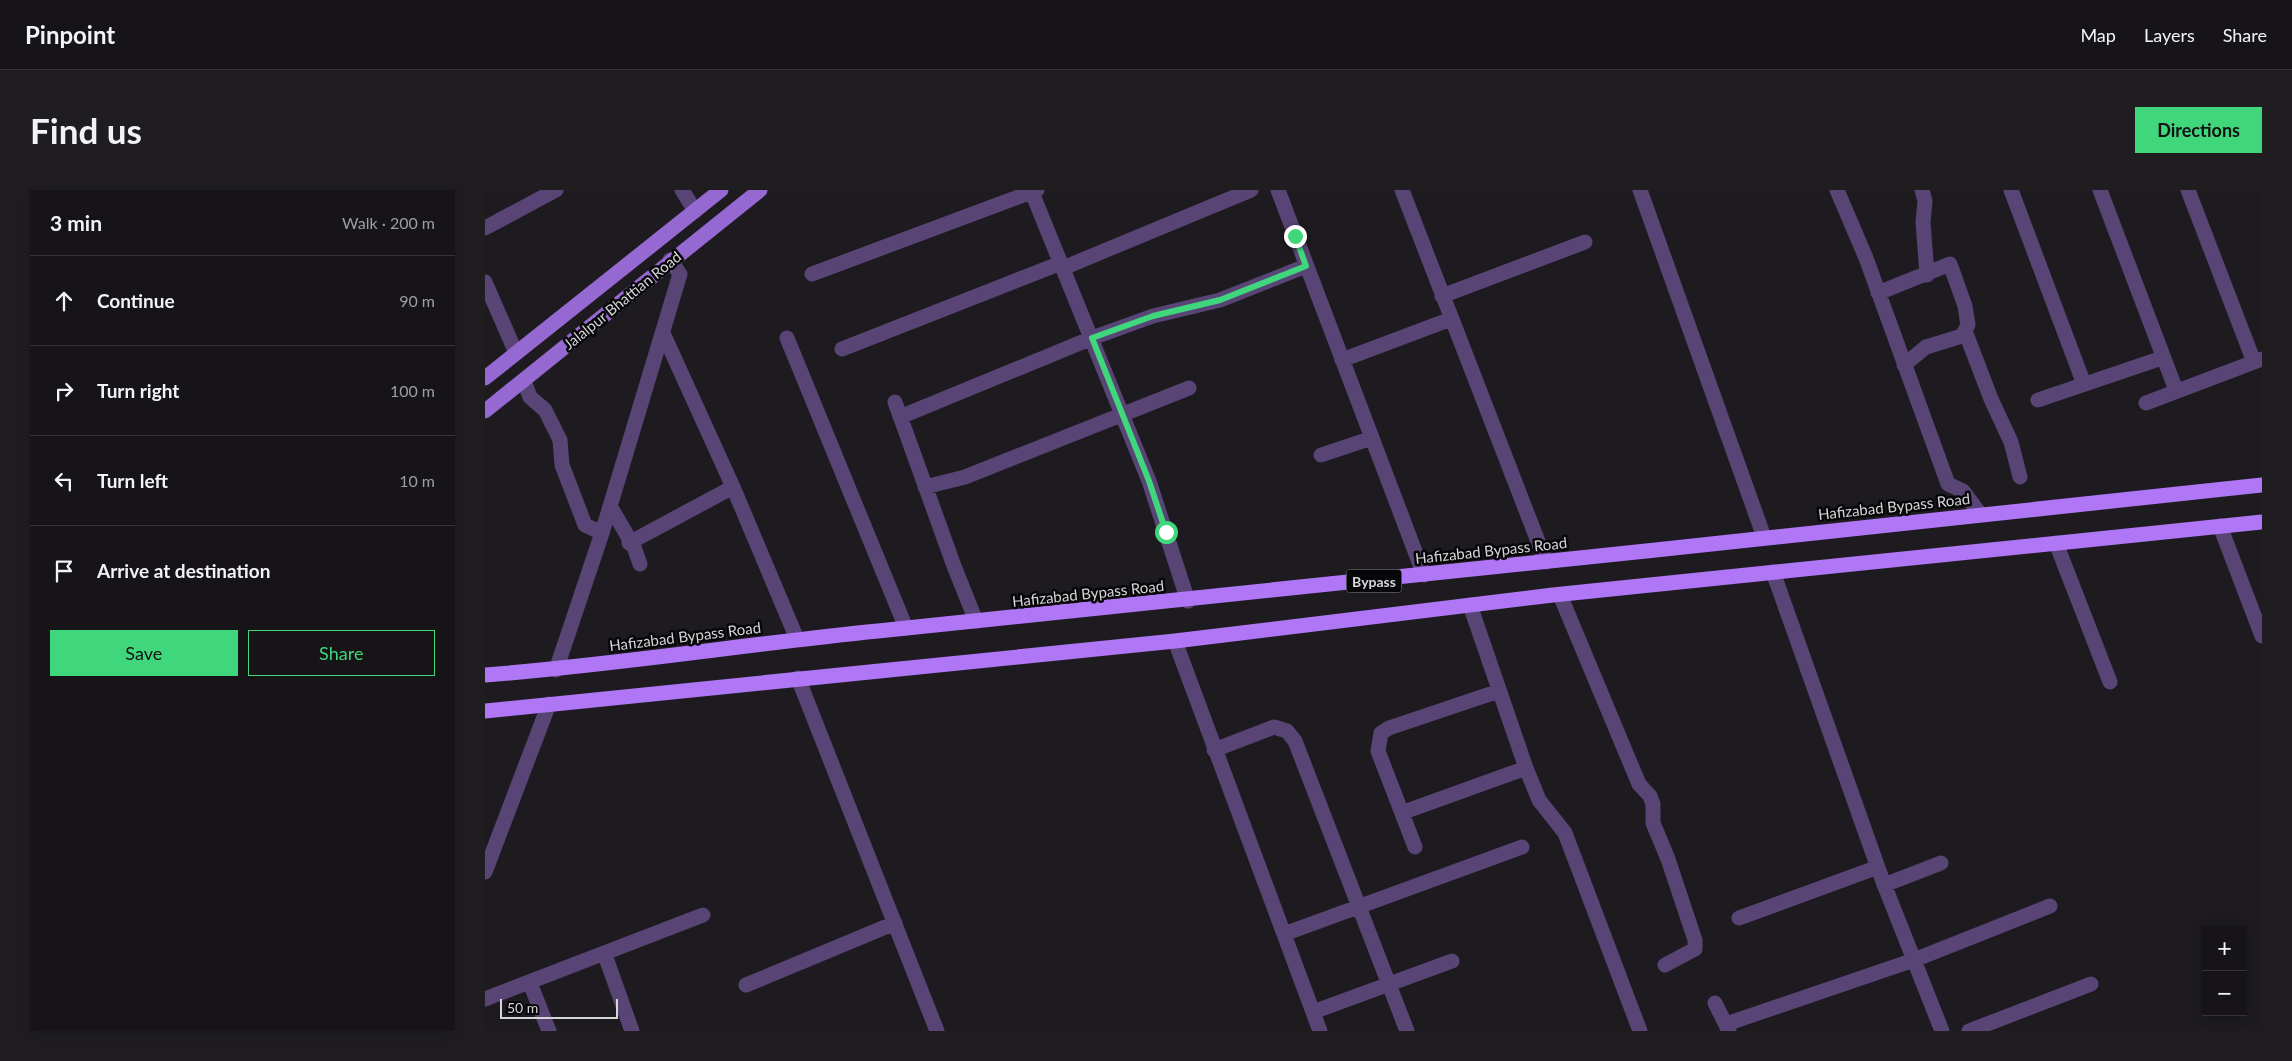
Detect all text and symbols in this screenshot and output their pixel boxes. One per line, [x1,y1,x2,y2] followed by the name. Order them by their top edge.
[25,20,115,49] text: Pinpoint
[2080,24,2116,46] text: Map
[2144,24,2195,46] text: Layers
[2223,24,2267,46] text: Share
[2135,107,2262,153] button: Directions
[30,109,142,151] text: Find us
[50,210,102,235] text: 3 min
[342,213,435,232] text: Walk · 200 m
[1284,225,1307,248] route end
[560,247,684,353] street label: Jalalpur Bhattian Road
[50,287,78,315] icon: ahead
[97,289,175,312] text: Continue
[399,291,435,310] text: 90 m
[50,377,78,405] icon: right
[97,379,179,402] text: Turn right
[390,381,435,400] text: 100 m
[50,467,78,495] icon: left
[97,469,168,492] text: Turn left
[399,471,435,490] text: 10 m
[1817,489,1971,523] street label: Hafizabad Bypass Road
[1155,521,1178,544] route start
[1414,533,1568,567] street label: Hafizabad Bypass Road
[50,557,78,585] icon: arrive
[97,559,270,582] text: Arrive at destination
[1347,570,1401,592] road number: Bypass
[1011,576,1165,610] street label: Hafizabad Bypass Road
[608,618,762,654] street label: Hafizabad Bypass Road
[50,630,238,676] button: Save
[248,630,435,676] button: Share
[2202,926,2247,1016] map controls
[2202,926,2247,971] button: +
[2202,971,2247,1016] button: −
[500,996,617,1019] scale bar
[507,999,538,1016] text: 50 m

